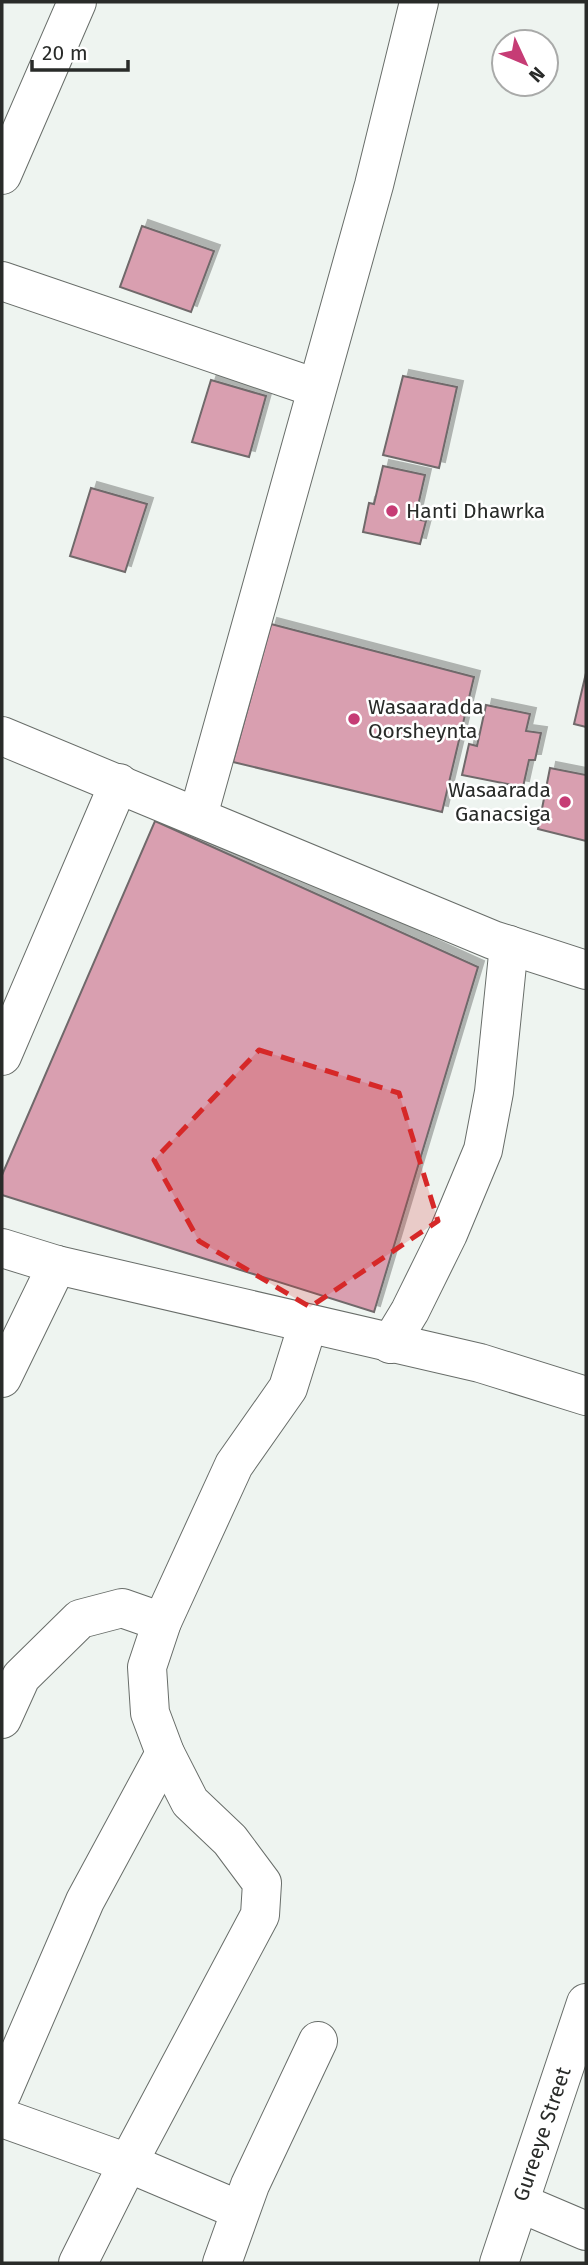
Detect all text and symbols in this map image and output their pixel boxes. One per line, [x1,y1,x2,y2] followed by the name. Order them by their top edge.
[32,28,128,72] scale bar
[490,28,560,98] north arrow
[42,40,88,66] text: 20 m
[524,62,550,87] text: N
[406,498,545,524] place label: Hanti Dhawrka
[384,503,400,519] marker: Hanti Dhawrka
[368,694,484,744] place label: Wasaaradda Qorsheynta
[346,711,362,727] marker: Wasaaradda Qorsheynta
[448,777,551,827] place label: Wasaarada Ganacsiga
[557,794,573,810] marker: Wasaarada Ganacsiga
[508,2063,577,2205] street label: Gureeye Street

